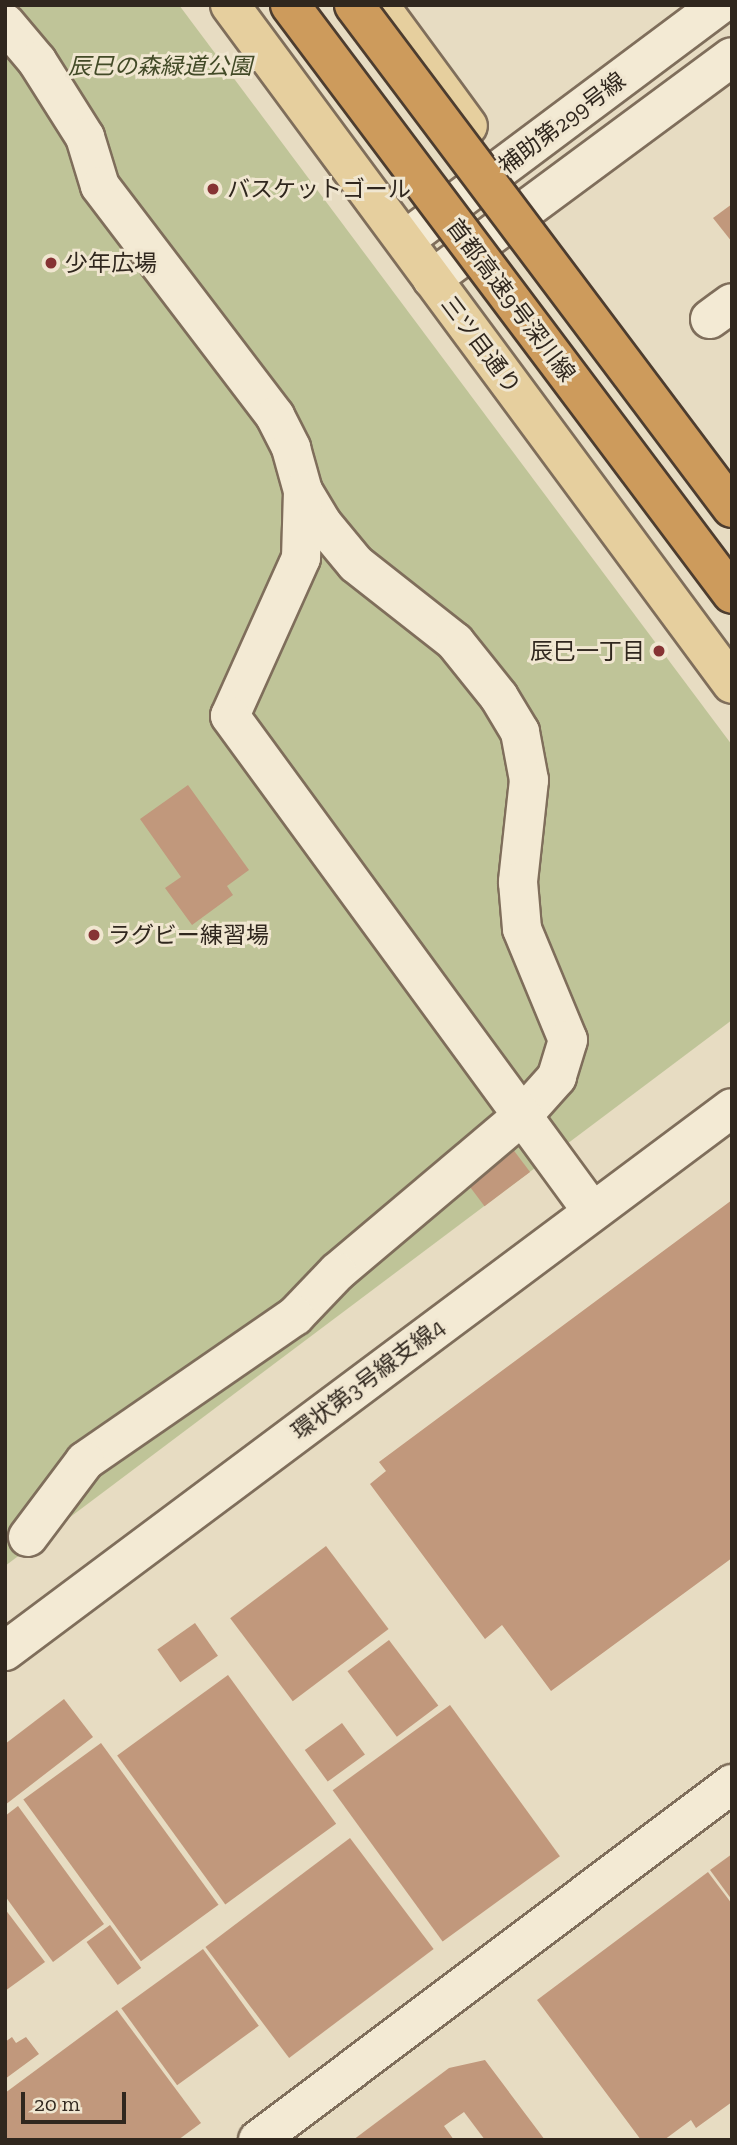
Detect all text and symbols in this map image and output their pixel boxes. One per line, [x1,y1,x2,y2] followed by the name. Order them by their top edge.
[68,52,252,80] park label: 辰巳の森緑道公園
[493,66,631,180] street label: 補助第299号線
[227,175,411,203] place label: バスケットゴール
[205,181,221,197] marker: バスケットゴール
[441,213,581,387] street label: 首都高速9号深川線
[65,249,157,277] place label: 少年広場
[43,255,59,271] marker: 少年広場
[435,291,527,399] street label: 三ツ目通り
[530,637,645,665] place label: 辰巳一丁目
[651,643,667,659] marker: 辰巳一丁目
[108,921,269,949] place label: ラグビー練習場
[86,927,102,943] marker: ラグビー練習場
[286,1312,450,1446] street label: 環状第3号線支線4
[24,2078,130,2122] scale bar
[34,2091,80,2116] text: 20 m

